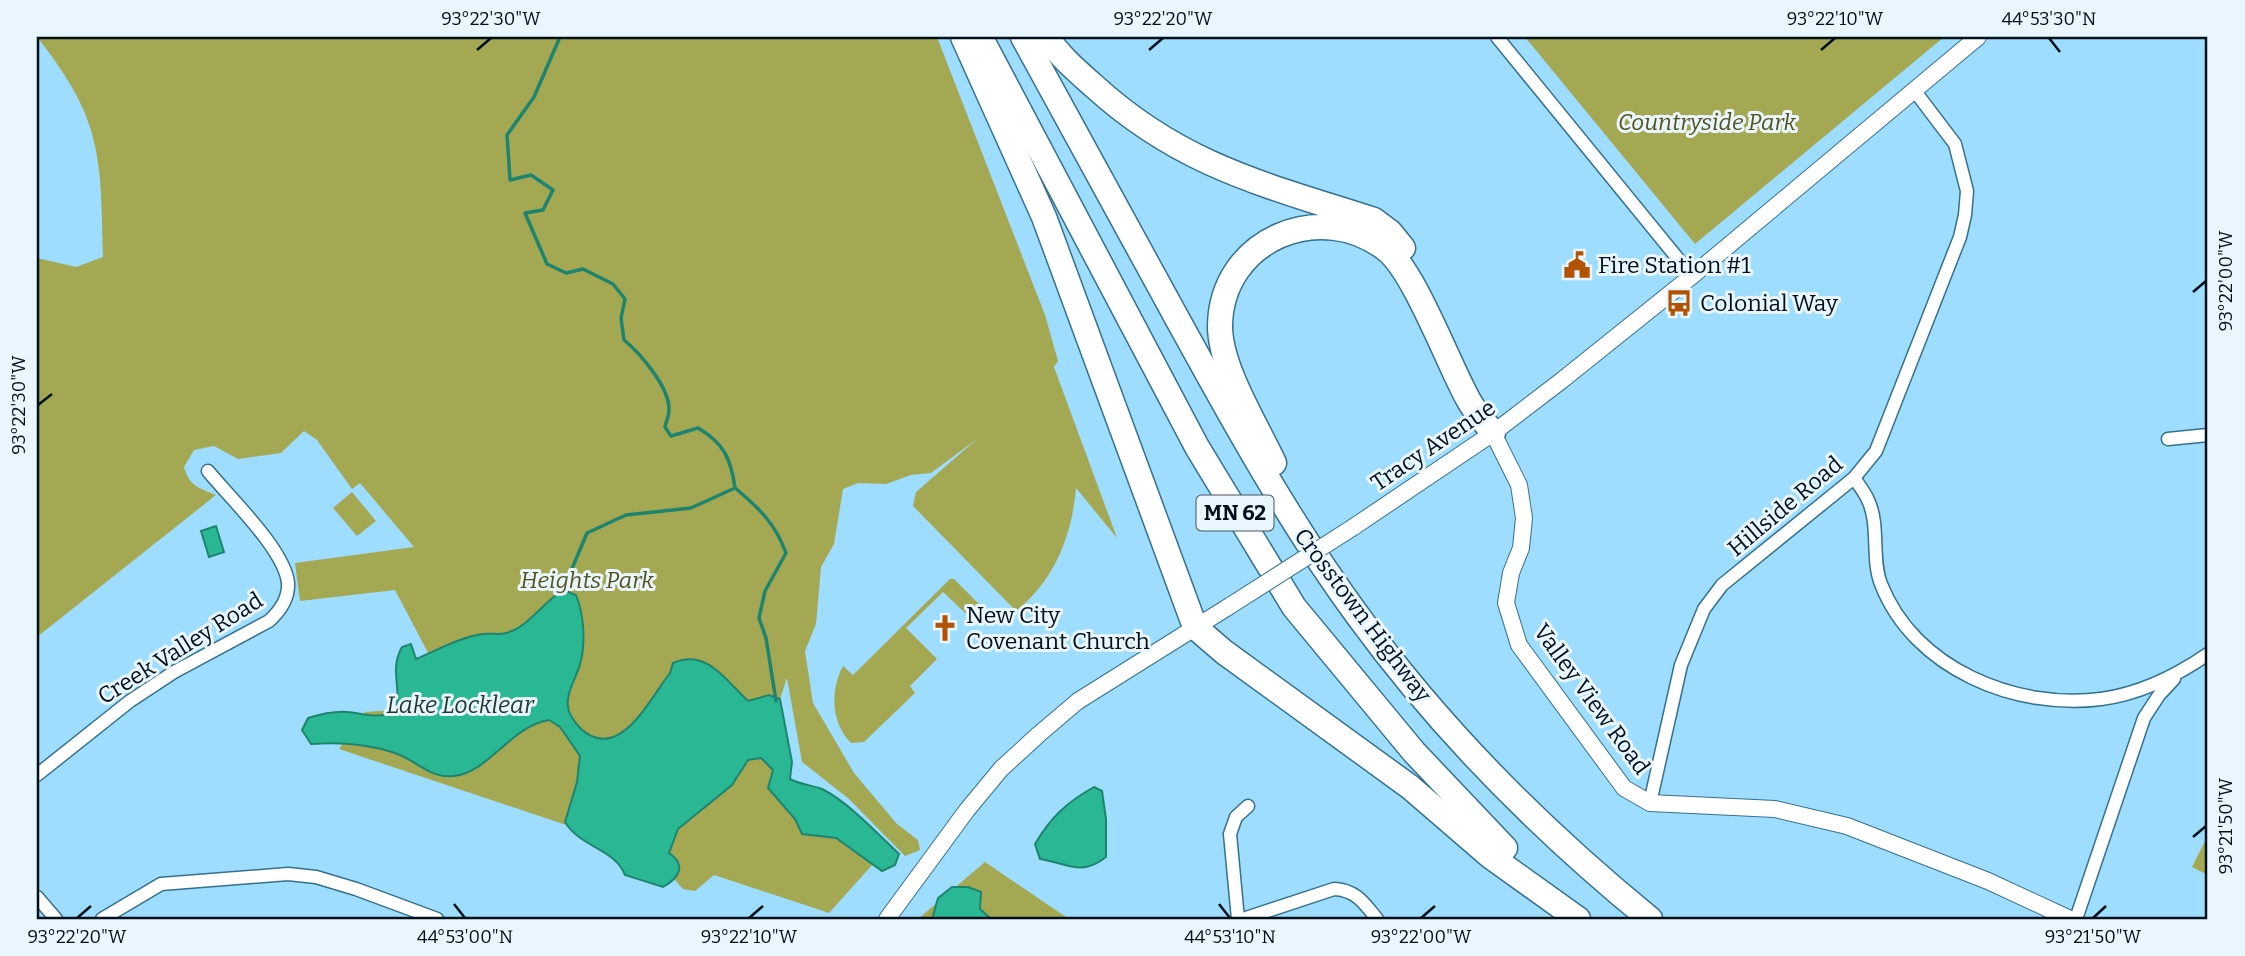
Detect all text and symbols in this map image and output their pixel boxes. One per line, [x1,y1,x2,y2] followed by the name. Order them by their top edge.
[441,8,541,30] text: 93°22'30"W
[1114,8,1213,30] text: 93°22'20"W
[1787,8,1884,30] text: 93°22'10"W
[2002,8,2096,30] text: 44°53'30"N
[1618,108,1797,136] park label: Countryside Park
[2215,230,2237,331] text: 93°22'00"W
[1562,250,1592,280] public building icon: Fire Station #1
[1598,251,1751,279] place label: Fire Station #1
[1664,288,1694,318] bus stop icon: Colonial Way
[1700,289,1839,317] place label: Colonial Way
[8,355,30,455] text: 93°22'30"W
[1365,393,1501,497] street label: Tracy Avenue
[1722,450,1848,562] street label: Hillside Road
[1196,496,1274,530] road number: MN 62
[1288,522,1438,708] street label: Crosstown Highway
[520,566,654,594] park label: Heights Park
[92,586,268,710] street label: Creek Valley Road
[966,601,1150,655] place label: New City Covenant Church
[930,613,960,643] church icon: New City Covenant Church
[1528,618,1656,780] street label: Valley View Road
[386,691,535,719] water label: Lake Locklear
[2215,777,2237,874] text: 93°21'50"W
[28,926,127,948] text: 93°22'20"W
[417,926,513,948] text: 44°53'00"N
[701,926,798,948] text: 93°22'10"W
[1184,926,1276,948] text: 44°53'10"N
[1371,926,1472,948] text: 93°22'00"W
[2045,926,2142,948] text: 93°21'50"W

